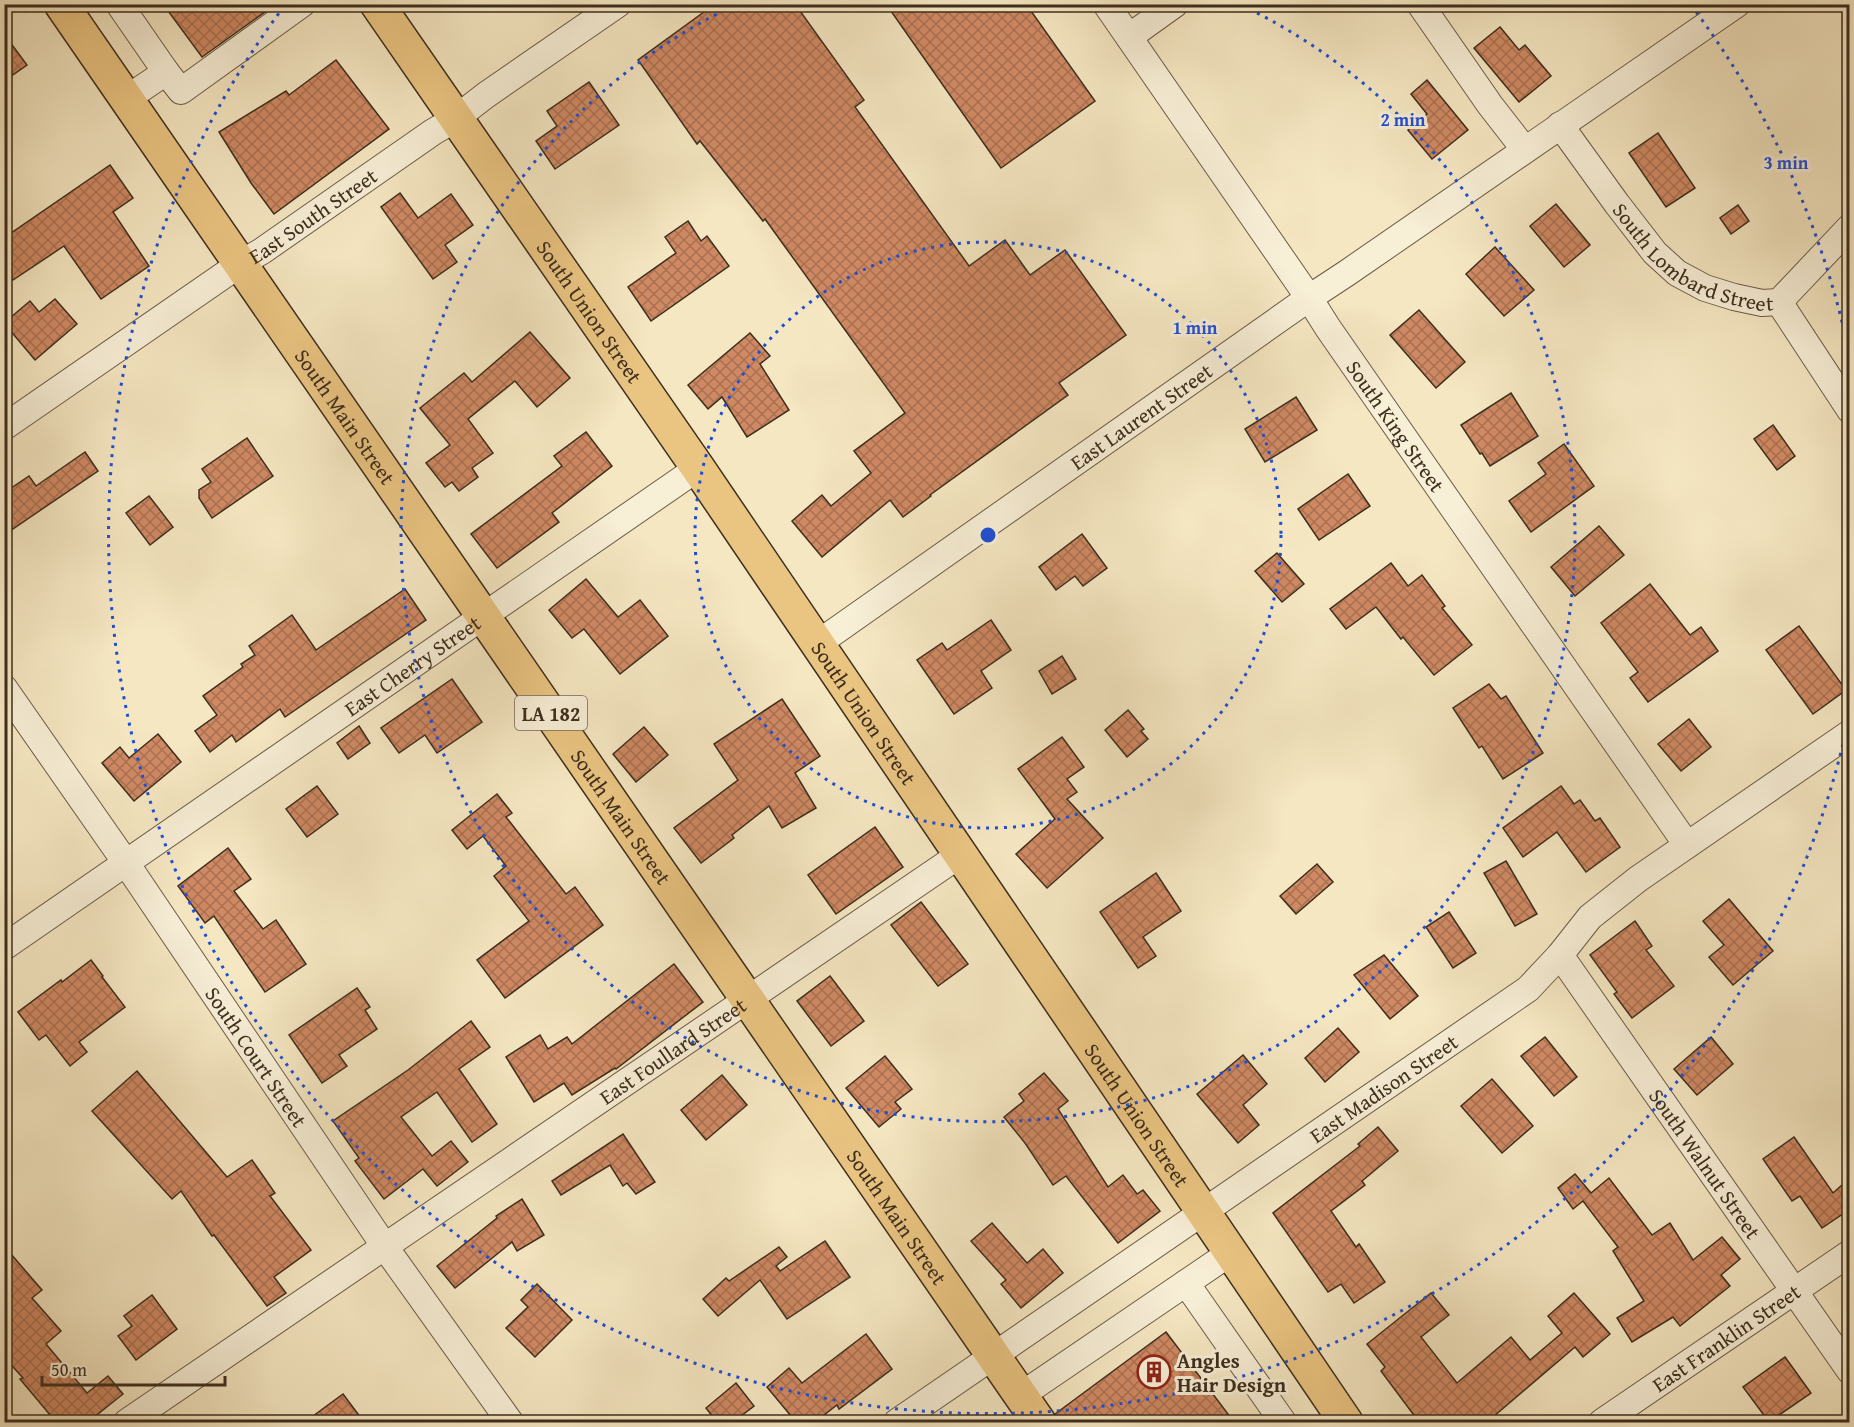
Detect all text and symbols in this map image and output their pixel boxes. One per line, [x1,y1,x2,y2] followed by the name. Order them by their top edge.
[1381,106,1426,133] text: 2 min
[1764,149,1809,176] text: 3 min
[242,160,384,271] street label: East South Street
[1606,196,1775,319] street label: South Lombard Street
[529,234,651,390] street label: South Union Street
[1173,314,1218,341] text: 1 min
[288,342,404,491] street label: South Main Street
[1339,354,1453,499] street label: South King Street
[1063,355,1219,477] street label: East Laurent Street
[978,525,998,545] centre of rings
[338,607,487,723] street label: East Cherry Street
[804,634,925,791] street label: South Union Street
[515,696,587,730] road number: LA 182
[564,742,680,891] street label: South Main Street
[198,980,316,1134] street label: South Court Street
[593,989,753,1112] street label: East Foullard Street
[1303,1026,1464,1150] street label: East Madison Street
[1077,1036,1198,1193] street label: South Union Street
[1642,1082,1769,1246] street label: South Walnut Street
[839,1142,955,1291] street label: South Main Street
[1646,1276,1807,1399] street label: East Franklin Street
[1177,1345,1287,1400] place label: Angles Hair Design
[42,1349,225,1387] scale bar
[1136,1354,1172,1390] building icon: Angles Hair Design
[51,1356,87,1383] text: 50 m

